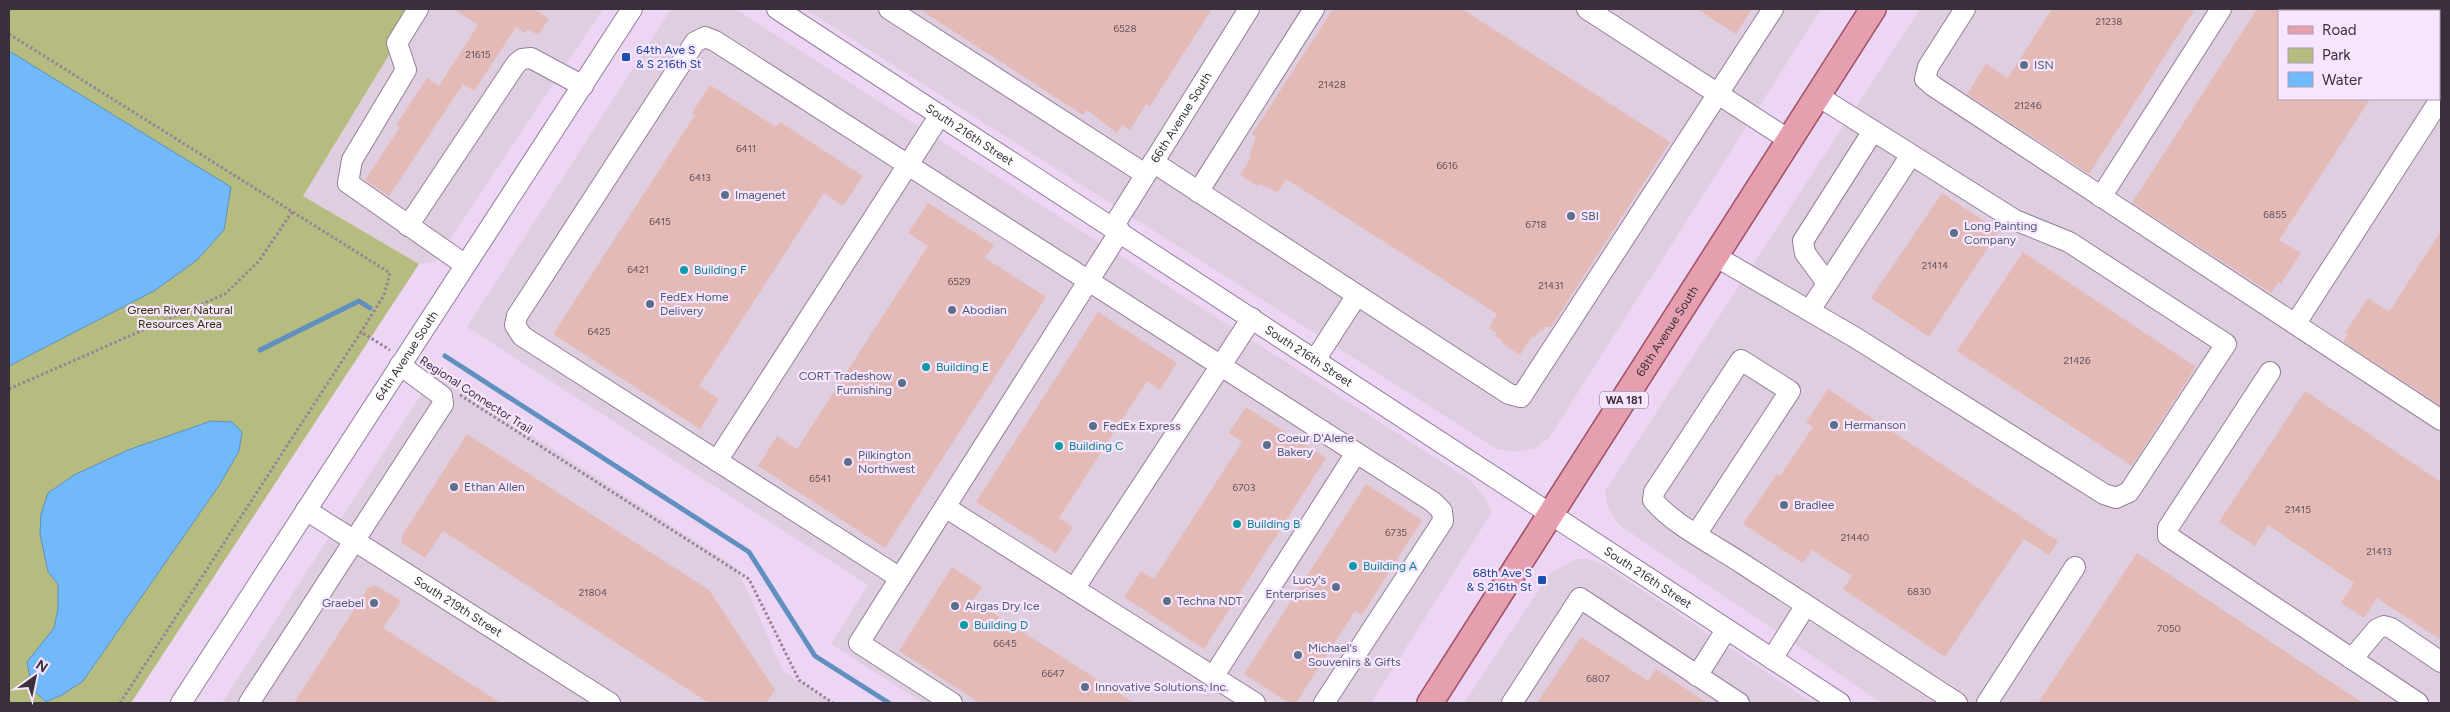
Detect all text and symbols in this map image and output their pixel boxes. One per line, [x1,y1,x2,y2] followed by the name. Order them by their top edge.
[2278,10,2440,100] legend
[2096,15,2122,28] house number: 21238
[2322,21,2357,39] text: Road
[1113,22,1137,35] house number: 6528
[636,43,702,71] place label: 64th Ave S & S 216th St
[2322,46,2351,64] text: Park
[465,48,491,61] house number: 21615
[620,51,632,63] marker: 64th Ave S & S 216th St
[2034,58,2054,72] place label: ISN
[2018,59,2030,71] marker: ISN
[1148,70,1215,165] street label: 66th Avenue South
[2322,71,2362,89] text: Water
[1318,78,1346,91] house number: 21428
[2014,99,2042,112] house number: 21246
[923,101,1016,169] street label: South 216th Street
[736,142,756,155] house number: 6411
[1436,159,1458,172] house number: 6616
[689,171,711,184] house number: 6413
[735,188,786,202] place label: Imagenet
[719,189,731,201] marker: Imagenet
[2263,208,2287,221] house number: 6855
[1581,209,1599,223] place label: SBI
[1565,210,1577,222] marker: SBI
[649,215,671,228] house number: 6415
[1525,218,1547,231] house number: 6718
[1964,219,2037,247] place label: Long Painting Company
[1948,227,1960,239] marker: Long Painting Company
[1922,259,1948,272] house number: 21414
[627,263,649,276] house number: 6421
[694,263,747,277] place label: Building F
[678,264,690,276] marker: Building F
[948,275,971,288] house number: 6529
[1538,279,1564,292] house number: 21431
[1633,283,1701,379] street label: 68th Avenue South
[660,290,729,318] place label: FedEx Home Delivery
[644,298,656,310] marker: FedEx Home Delivery
[127,303,233,331] park label: Green River Natural Resources Area
[962,303,1007,317] place label: Abodian
[946,304,958,316] marker: Abodian
[372,308,441,403] street label: 64th Avenue South
[1262,322,1355,390] street label: South 216th Street
[587,325,611,338] house number: 6425
[417,353,535,437] street label: Regional Connector Trail
[2063,354,2091,367] house number: 21426
[936,360,989,374] place label: Building E
[920,361,932,373] marker: Building E
[799,369,893,397] place label: CORT Tradeshow Furnishing
[896,377,908,389] marker: CORT Tradeshow Furnishing
[1600,392,1648,408] road number: WA 181
[1844,418,1906,432] place label: Hermanson
[1103,419,1181,433] place label: FedEx Express
[1828,419,1840,431] marker: Hermanson
[1087,420,1099,432] marker: FedEx Express
[1277,431,1355,459] place label: Coeur D'Alene Bakery
[1069,439,1124,453] place label: Building C
[1261,439,1273,451] marker: Coeur D'Alene Bakery
[1053,440,1065,452] marker: Building C
[858,448,916,476] place label: Pilkington Northwest
[842,456,854,468] marker: Pilkington Northwest
[809,472,831,485] house number: 6541
[464,480,525,494] place label: Ethan Allen
[448,481,460,493] marker: Ethan Allen
[1233,481,1255,494] house number: 6703
[1794,498,1835,512] place label: Bradlee
[1778,499,1790,511] marker: Bradlee
[2285,503,2311,516] house number: 21415
[1247,517,1300,531] place label: Building B
[1231,518,1243,530] marker: Building B
[1385,526,1407,539] house number: 6735
[1841,531,1869,544] house number: 21440
[1601,544,1695,611] street label: South 216th Street
[2366,545,2392,558] house number: 21413
[1363,559,1417,573] place label: Building A
[1347,560,1359,572] marker: Building A
[1466,566,1532,594] place label: 68th Ave S & S 216th St
[411,573,505,640] street label: South 219th Street
[1265,573,1326,601] place label: Lucy's Enterprises
[1536,574,1548,586] marker: 68th Ave S & S 216th St
[1330,581,1342,593] marker: Lucy's Enterprises
[1907,585,1931,598] house number: 6830
[579,586,607,599] house number: 21804
[1177,594,1243,608] place label: Techna NDT
[1161,595,1173,607] marker: Techna NDT
[322,596,364,610] place label: Graebel
[368,597,380,609] marker: Graebel
[965,599,1040,613] place label: Airgas Dry Ice
[949,600,961,612] marker: Airgas Dry Ice
[974,618,1028,632] place label: Building D
[958,619,970,631] marker: Building D
[2157,622,2181,635] house number: 7050
[993,637,1017,650] house number: 6645
[1308,641,1401,669] place label: Michael's Souvenirs & Gifts
[1292,649,1304,661] marker: Michael's Souvenirs & Gifts
[10,652,60,702] north arrow
[33,656,51,677] text: N
[1042,667,1065,680] house number: 6647
[1586,672,1610,685] house number: 6807
[1095,680,1228,694] place label: Innovative Solutions, Inc.
[1079,681,1091,693] marker: Innovative Solutions, Inc.

